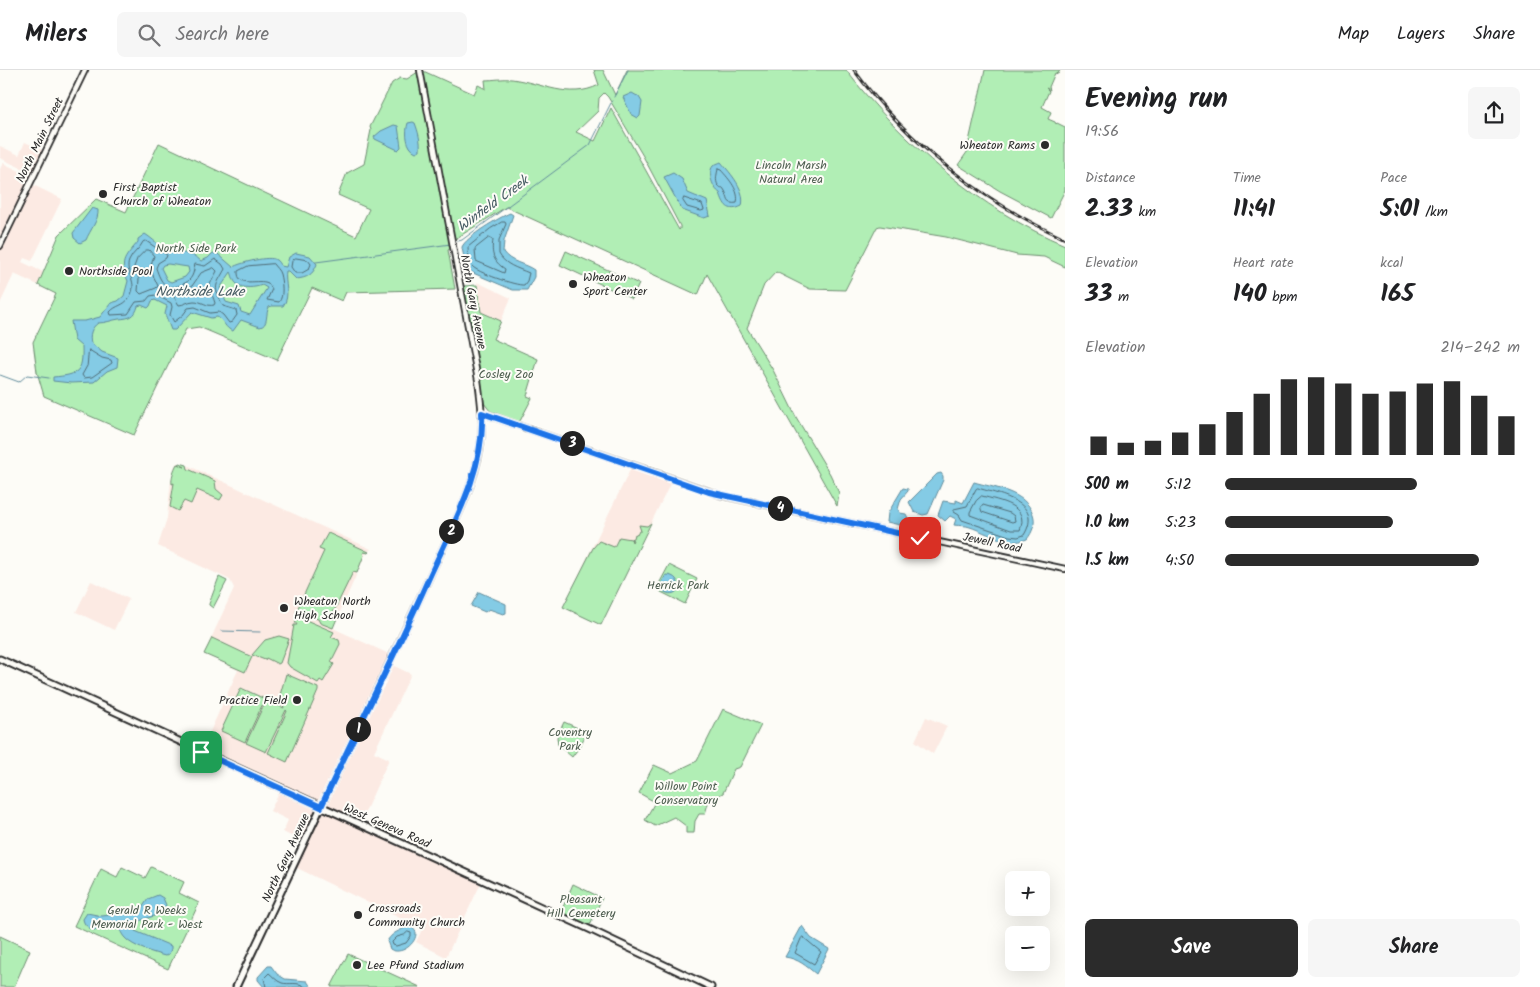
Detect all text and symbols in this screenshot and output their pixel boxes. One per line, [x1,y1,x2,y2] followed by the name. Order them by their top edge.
[117,12,467,57] search box
[25,15,87,54] text: Milers
[175,20,269,50] text: Search here
[1338,20,1369,49] text: Map
[1397,20,1445,49] text: Layers
[1473,20,1515,49] text: Share
[135,21,163,49] icon: search
[1085,77,1228,122] text: Evening run
[1468,87,1520,139] button: share
[11,94,69,186] street label: North Main Street
[1085,119,1119,144] text: 19:56
[960,136,1035,155] place label: Wheaton Rams
[1039,139,1051,151] marker: Wheaton Rams
[755,156,827,189] park label: Lincoln Marsh Natural Area
[1085,167,1135,189] text: Distance
[1233,167,1261,189] text: Time
[1380,167,1407,189] text: Pace
[453,169,535,237] water label: Winfield Creek
[113,178,211,211] place label: First Baptist Church of Wheaton
[97,188,109,200] marker: First Baptist Church of Wheaton
[1085,189,1133,229] text: 2.33
[1233,189,1275,229] text: 11:41
[1380,189,1420,229] text: 5:01
[1133,201,1156,223] text: km
[1420,201,1448,223] text: /km
[156,239,237,258] park label: North Side Park
[1085,252,1138,274] text: Elevation
[1233,252,1294,274] text: Heart rate
[1380,252,1403,274] text: kcal
[455,253,492,352] street label: North Gary Avenue
[79,262,152,281] place label: Northside Pool
[63,265,75,277] marker: Northside Pool
[583,268,648,301] place label: Wheaton Sport Center
[1085,274,1112,314] text: 33
[1233,274,1267,314] text: 140
[1380,274,1414,314] text: 165
[567,278,579,290] marker: Wheaton Sport Center
[156,281,246,303] water label: Northside Lake
[1112,286,1129,308] text: m
[1267,286,1297,308] text: bpm
[1085,335,1146,360] text: Elevation
[1441,335,1520,360] text: 214–242 m
[479,365,533,384] park label: Cosley Zoo
[560,430,584,456] pin: 3
[569,432,576,454] text: 3
[1085,472,1129,497] text: 500 m
[1165,472,1192,497] text: 5:12
[768,496,792,520] pin: 4
[777,497,784,519] text: 4
[1085,510,1129,535] text: 1.0 km
[1165,510,1196,535] text: 5:23
[899,517,941,559] pin
[438,518,464,544] pin: 2
[447,520,456,542] text: 2
[906,524,934,552] icon: check
[961,528,1024,559] street label: Jewell Road
[1085,548,1129,573] text: 1.5 km
[1165,548,1194,573] text: 4:50
[647,576,709,595] park label: Herrick Park
[294,592,371,625] place label: Wheaton North High School
[278,602,290,614] marker: Wheaton North High School
[219,691,288,710] place label: Practice Field
[291,694,303,706] marker: Practice Field
[346,716,370,742] pin: 1
[356,718,361,740] text: 1
[548,723,592,756] park label: Coventry Park
[180,731,222,773] pin
[187,738,215,766] icon: arrive
[654,777,718,810] park label: Willow Point Conservatory
[340,798,434,854] street label: West Geneva Road
[257,810,315,906] street label: North Gary Avenue
[1005,871,1050,971] map controls
[1005,871,1050,916] button: +
[547,890,616,923] park label: Pleasant Hill Cemetery
[368,899,465,932] place label: Crossroads Community Church
[91,901,203,934] park label: Gerald R Weeks Memorial Park - West
[352,909,364,921] marker: Crossroads Community Church
[1085,919,1298,977] button: Save
[1308,919,1520,977] button: Share
[1005,926,1050,971] button: −
[367,956,464,975] place label: Lee Pfund Stadium
[351,959,363,971] marker: Lee Pfund Stadium

